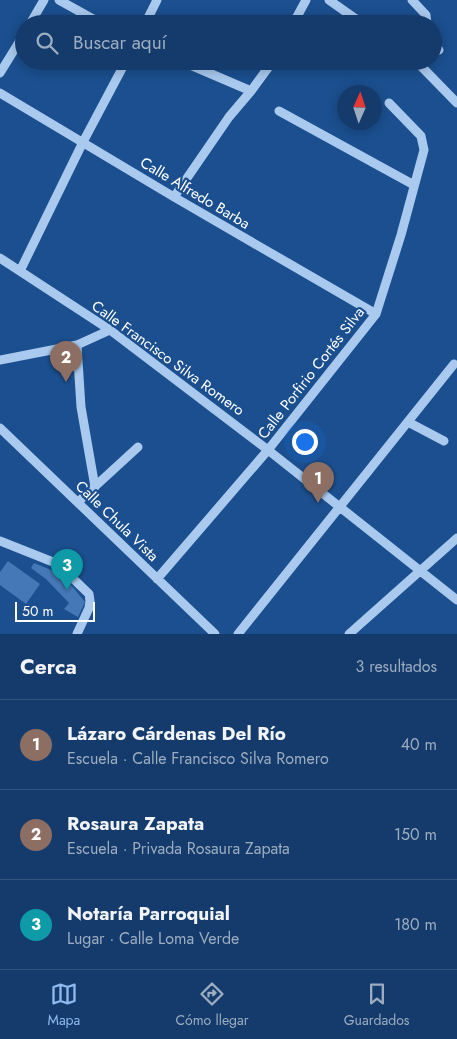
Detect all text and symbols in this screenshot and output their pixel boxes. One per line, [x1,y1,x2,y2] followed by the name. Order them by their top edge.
[15,15,442,70] search box
[33,29,61,57] icon: search
[73,29,167,56] text: Buscar aquí
[337,85,382,130] north arrow
[136,151,254,235] street label: Calle Alfredo Barba
[87,295,249,421] street label: Calle Francisco Silva Romero
[252,302,370,444] street label: Calle Porfirio Cortés Silva
[50,341,82,382] pin: 2
[292,429,318,455] your location
[302,462,334,503] pin: 1
[70,475,164,567] street label: Calle Chula Vista
[51,549,83,590] pin: 3
[15,599,95,622] scale bar
[22,601,53,621] text: 50 m
[20,652,77,682] text: Cerca
[356,655,437,678] text: 3 resultados
[67,720,286,747] text: Lázaro Cárdenas Del Río
[32,733,40,756] text: 1
[401,733,437,756] text: 40 m
[67,747,329,770] text: Escuela · Calle Francisco Silva Romero
[67,810,204,837] text: Rosaura Zapata
[31,823,41,846] text: 2
[394,823,437,846] text: 150 m
[67,837,290,860] text: Escuela · Privada Rosaura Zapata
[67,900,230,927] text: Notaría Parroquial
[31,913,41,936] text: 3
[394,913,437,936] text: 180 m
[67,927,239,950] text: Lugar · Calle Loma Verde
[48,980,80,1030] tab: Mapa
[175,980,249,1030] tab: Cómo llegar
[344,980,409,1030] tab: Guardados

